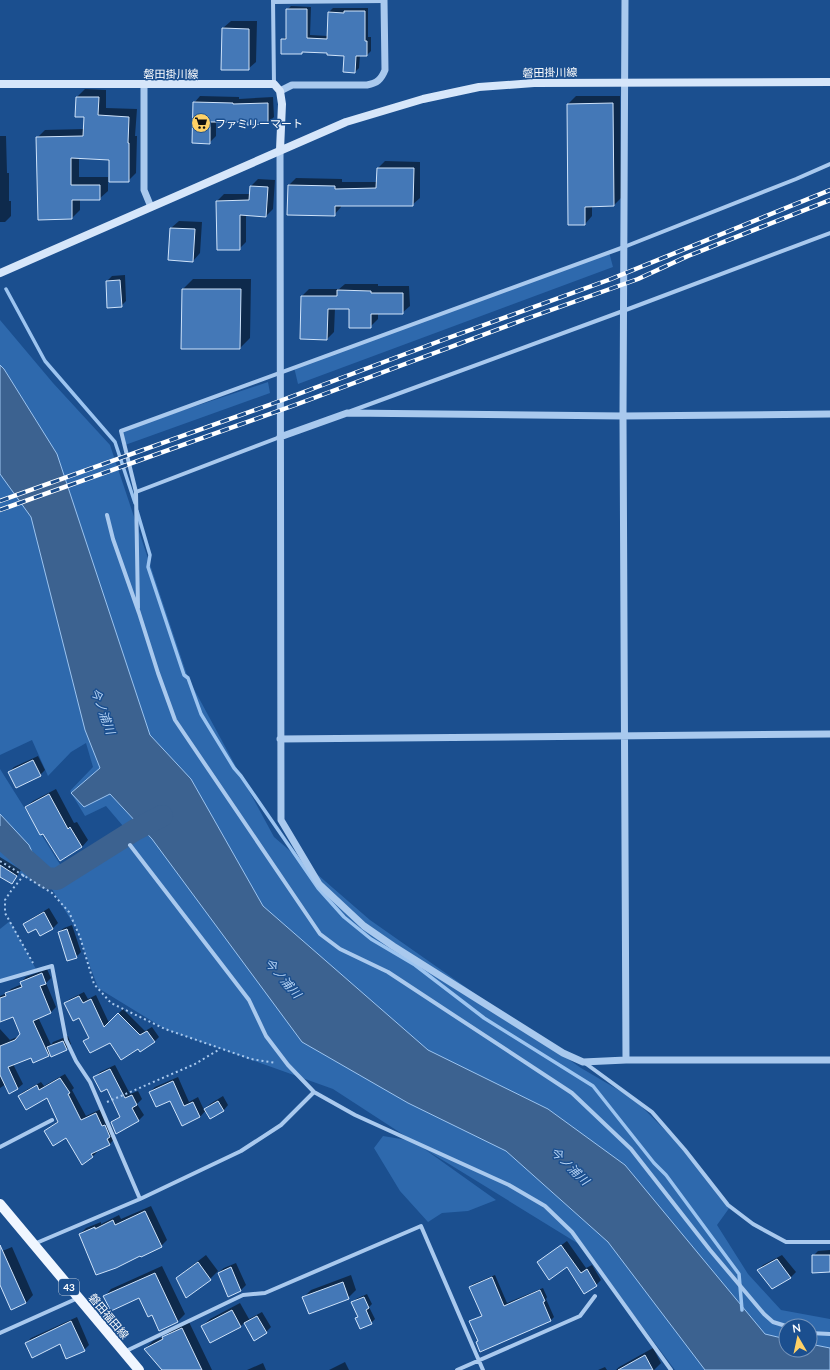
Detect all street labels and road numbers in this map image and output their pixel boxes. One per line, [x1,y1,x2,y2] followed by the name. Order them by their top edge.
[522,65,578,79] street label: 磐田掛川線
[144,67,199,80] street label: 磐田掛川線
[59,1279,79,1295] road number: 43
[86,1291,132,1341] street label: 磐田福田線

